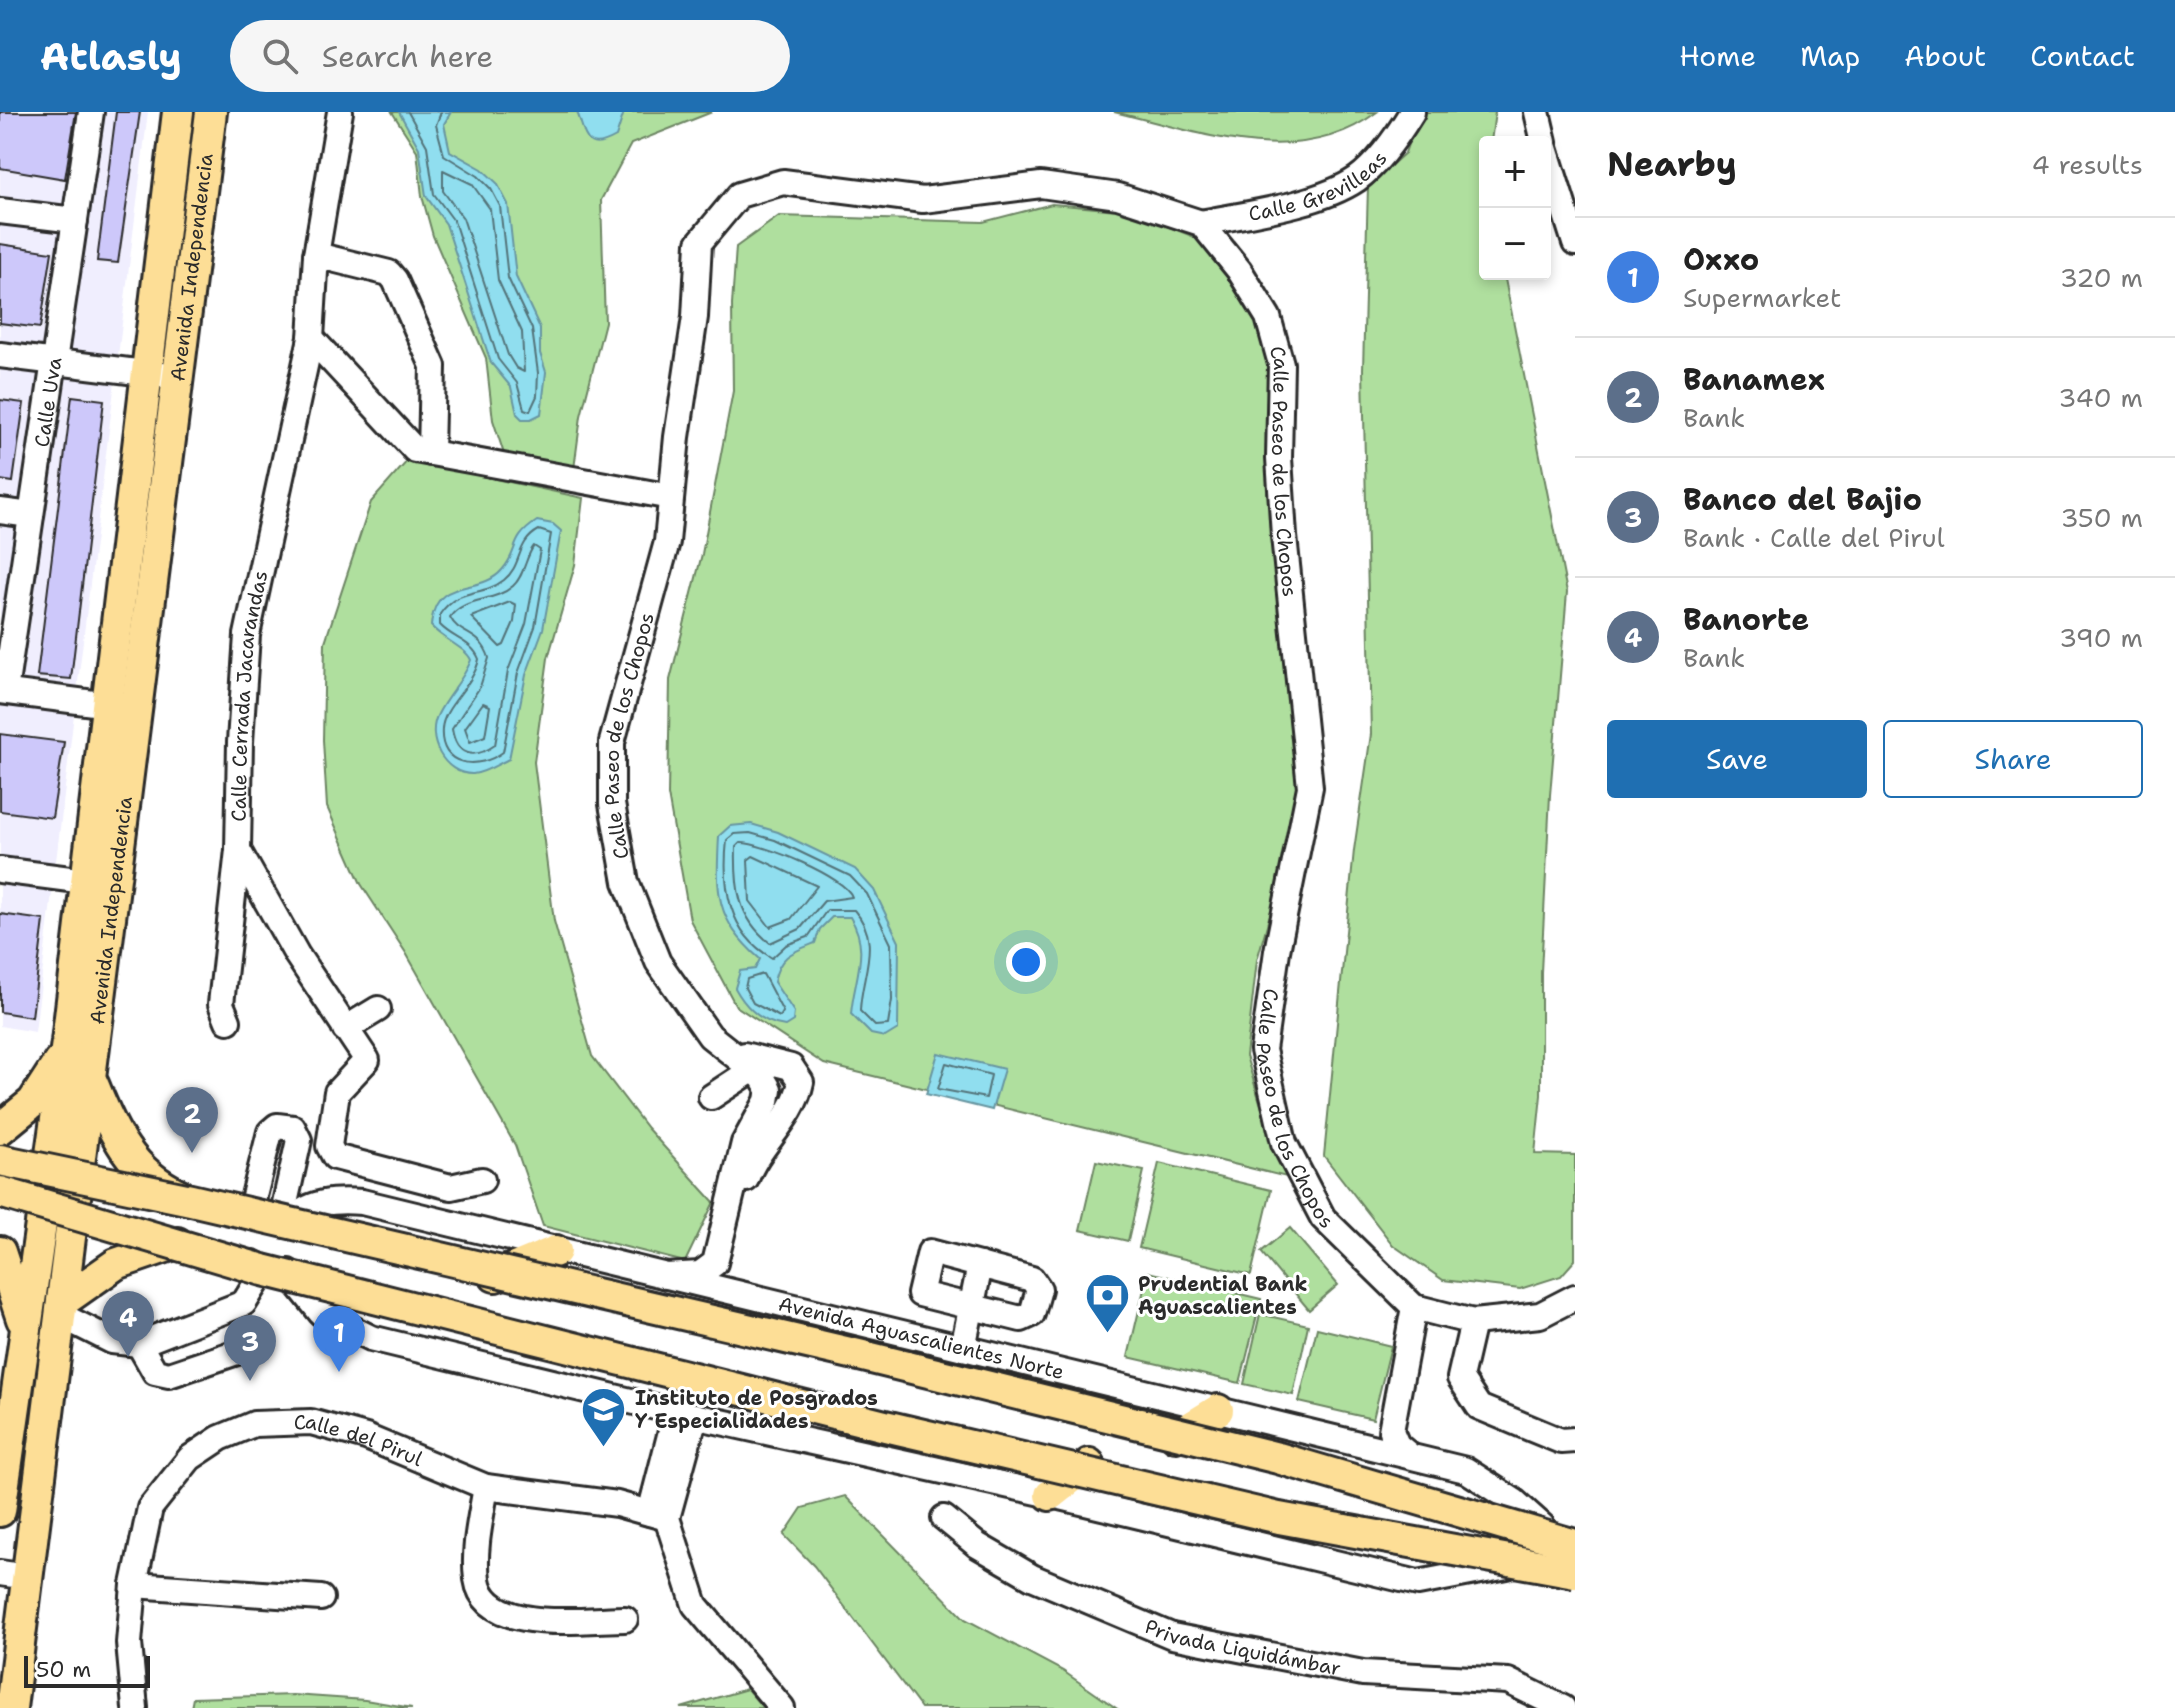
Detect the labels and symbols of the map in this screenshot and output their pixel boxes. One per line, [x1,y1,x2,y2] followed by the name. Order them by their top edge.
[1246,145,1393,227] street label: Calle Grevilleas
[164,151,219,383] street label: Avenida Independencia
[1264,343,1303,598] street label: Calle Paseo de los Chopos
[28,355,67,449] street label: Calle Uva
[226,568,274,822] street label: Calle Cerrada Jacarandas
[599,610,660,861] street label: Calle Paseo de los Chopos
[84,794,138,1026] street label: Avenida Independencia
[1006,942,1046,982] your location
[1250,987,1339,1234] street label: Calle Paseo de los Chopos
[166,1087,218,1153] pin: 2
[1083,1271,1131,1334] bank icon: Prudential Bank Aguascalientes
[1138,1271,1308,1320] place label: Prudential Bank Aguascalientes
[102,1291,154,1357] pin: 4
[776,1291,1067,1385] street label: Avenida Aguascalientes Norte
[313,1306,365,1372] pin: 1
[224,1315,276,1381] pin: 3
[580,1385,628,1448] school or university icon: Instituto de Posgrados Y Especialidades
[635,1385,878,1434] place label: Instituto de Posgrados Y Especialidades
[293,1408,427,1472] street label: Calle del Pirul
[1141,1613,1343,1681] street label: Privada Liquidámbar
[24,1652,150,1688] scale bar

